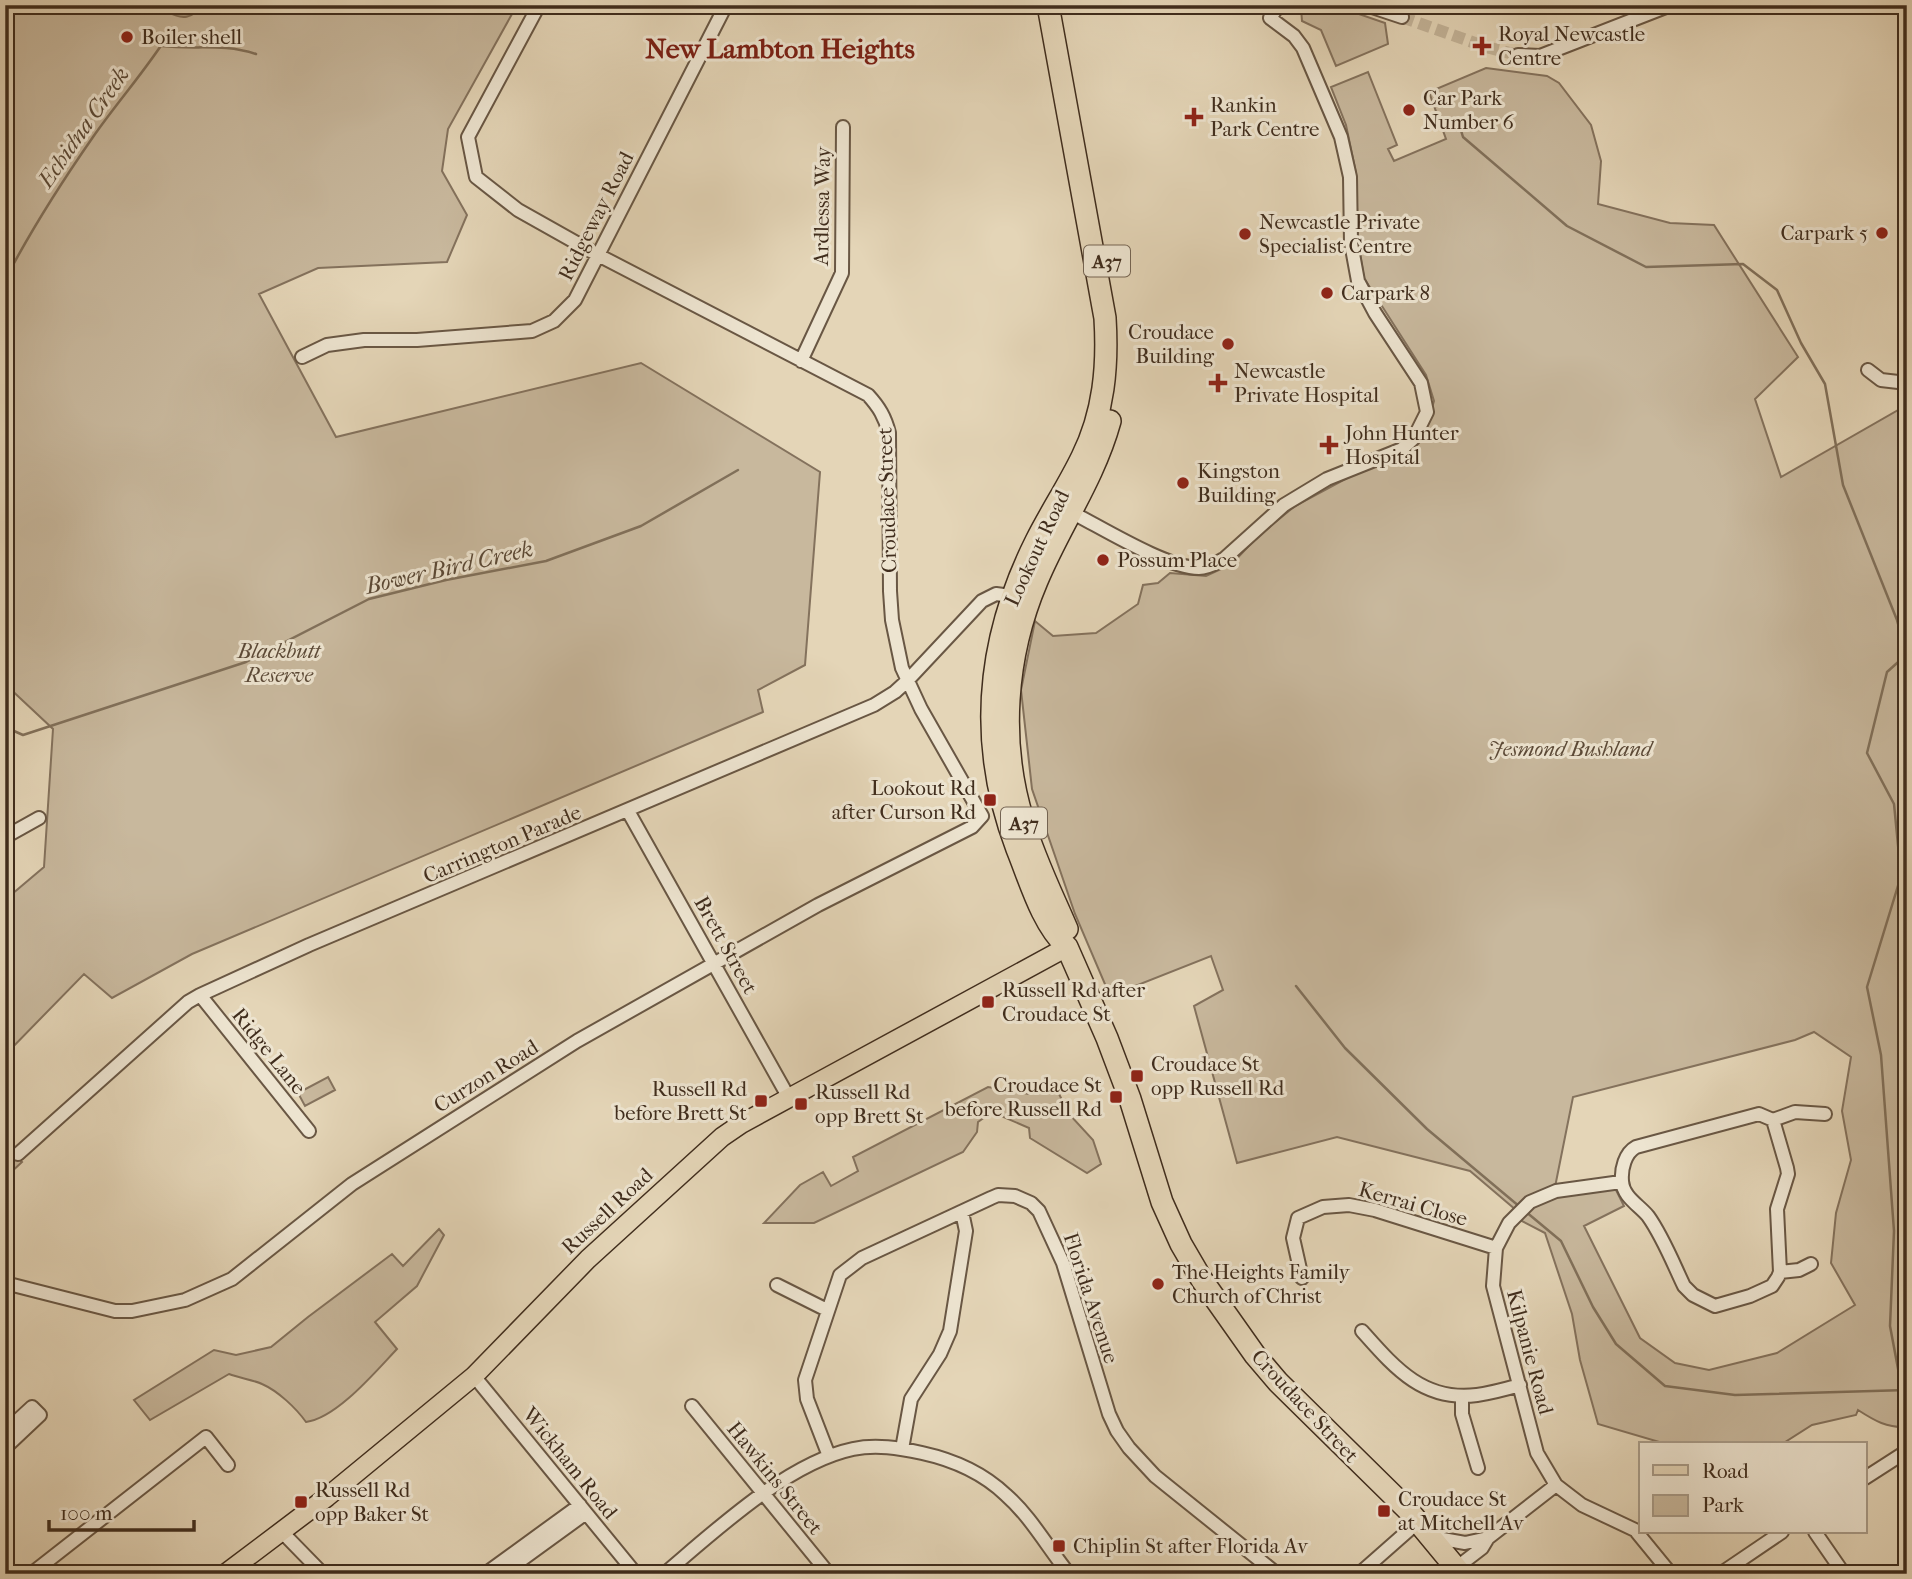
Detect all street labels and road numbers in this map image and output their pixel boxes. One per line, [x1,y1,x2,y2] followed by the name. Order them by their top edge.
[809,145,835,267] street label: Ardlessa Way
[553,147,639,284] street label: Ridgeway Road
[1084,246,1130,276] road number: A37
[872,426,902,573] street label: Croudace Street
[1000,486,1075,610] street label: Lookout Road
[420,800,584,888] street label: Carrington Parade
[1001,808,1047,838] road number: A37
[689,892,763,998] street label: Brett Street
[227,1003,311,1099] street label: Ridge Lane
[430,1034,543,1117] street label: Curzon Road
[557,1162,658,1259] street label: Russell Road
[1356,1177,1470,1231] street label: Kerrai Close
[1059,1230,1123,1366] street label: Florida Avenue
[1502,1287,1558,1418] street label: Kilpanie Road
[1246,1344,1364,1468] street label: Croudace Street
[517,1402,623,1524] street label: Wickham Road
[722,1417,828,1540] street label: Hawkins Street

